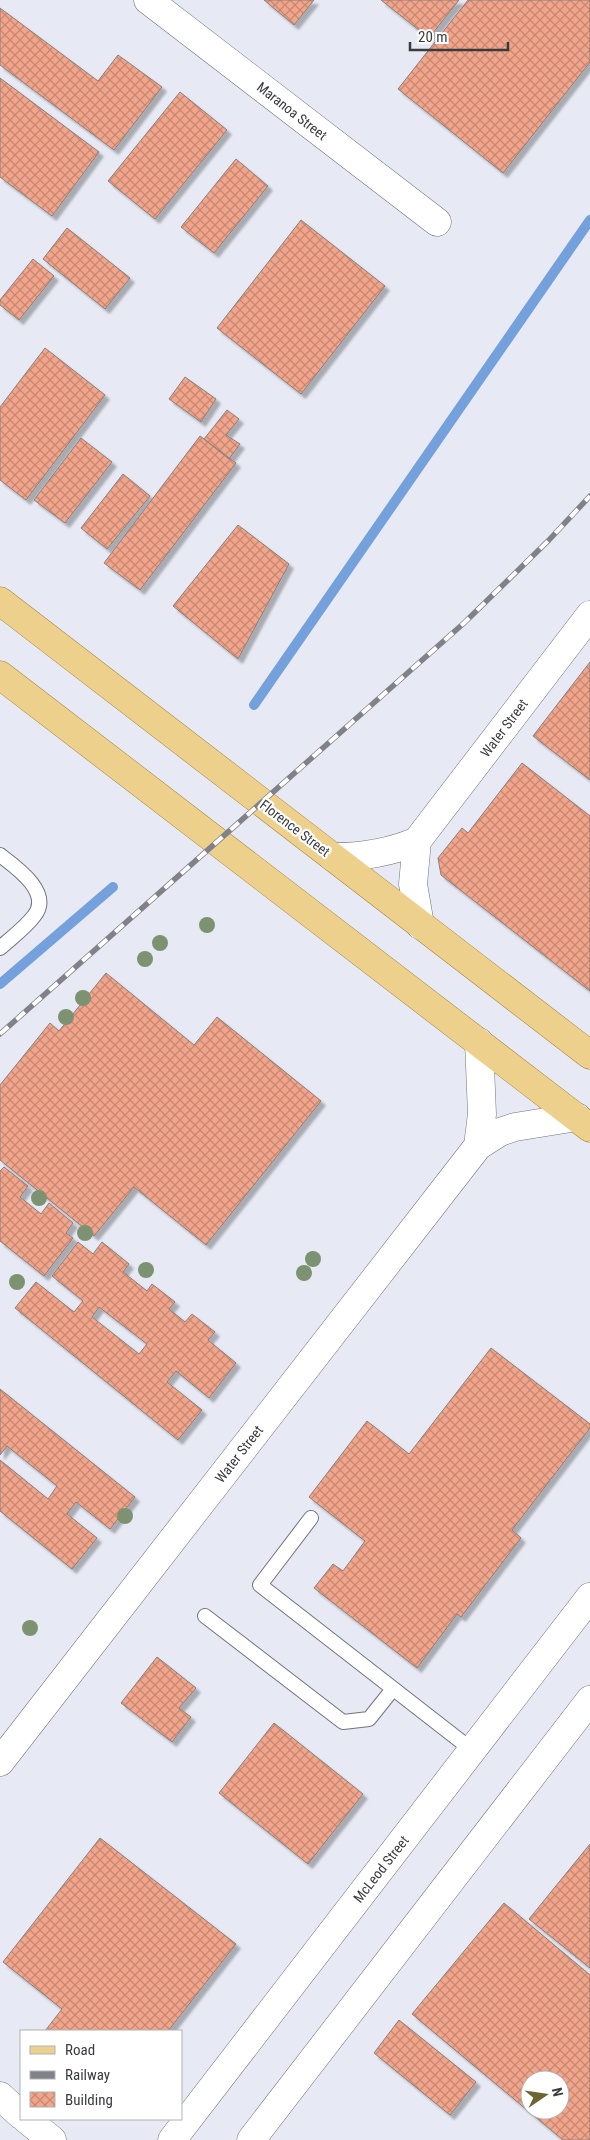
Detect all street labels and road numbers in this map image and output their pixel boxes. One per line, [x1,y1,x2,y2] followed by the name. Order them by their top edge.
[254,79,330,143] street label: Maranoa Street
[477,696,531,760] street label: Water Street
[257,796,333,860] street label: Florence Street
[212,1422,266,1486] street label: Water Street
[350,1832,412,1906] street label: McLeod Street

